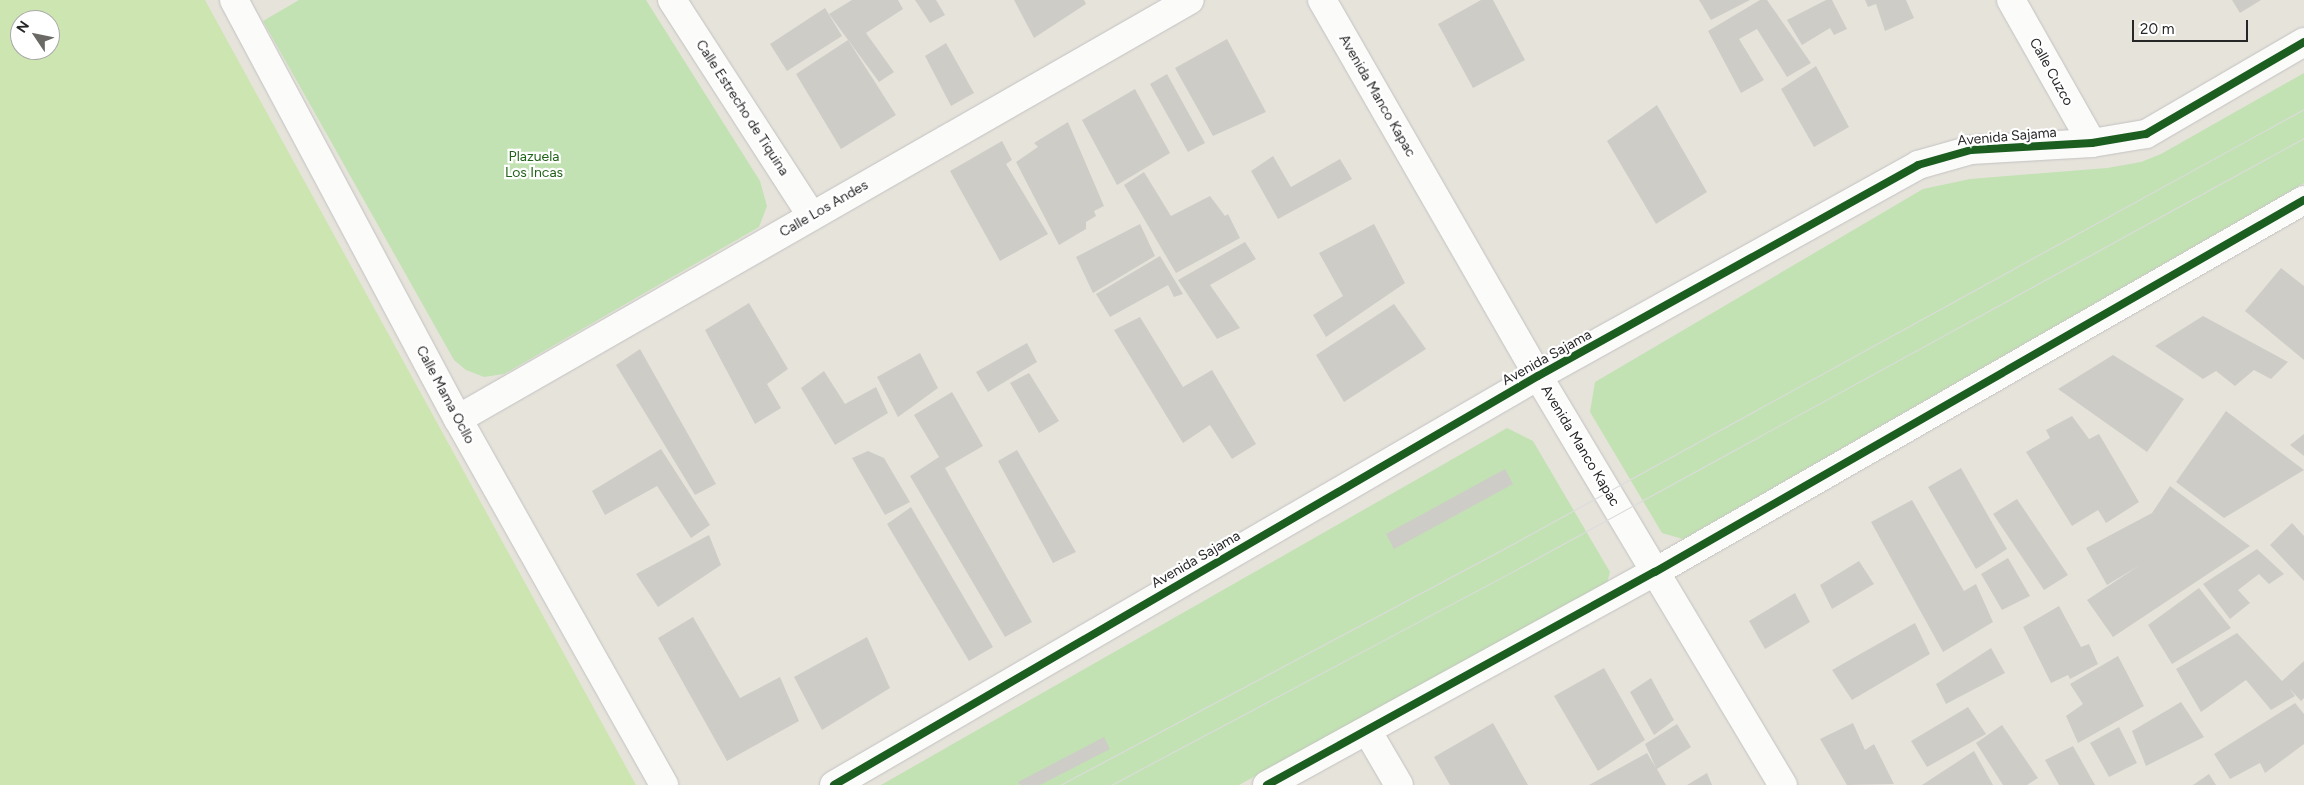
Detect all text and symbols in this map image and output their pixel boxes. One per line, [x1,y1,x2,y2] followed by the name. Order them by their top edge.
[10,10,60,60] north arrow
[2134,10,2250,42] scale bar
[13,18,33,36] text: N
[2140,20,2174,38] text: 20 m
[1335,32,1419,160] street label: Avenida Manco Kapac
[2025,35,2077,109] street label: Calle Cuzco
[692,37,792,179] street label: Calle Estrecho de Tiquina
[1957,124,2057,150] street label: Avenida Sajama
[505,149,563,182] park label: Plazuela Los Incas
[777,177,871,241] street label: Calle Los Andes
[1499,327,1595,389] street label: Avenida Sajama
[412,343,478,447] street label: Calle Mama Ocllo
[1537,382,1623,510] street label: Avenida Manco Kapac
[1149,528,1243,592] street label: Avenida Sajama

